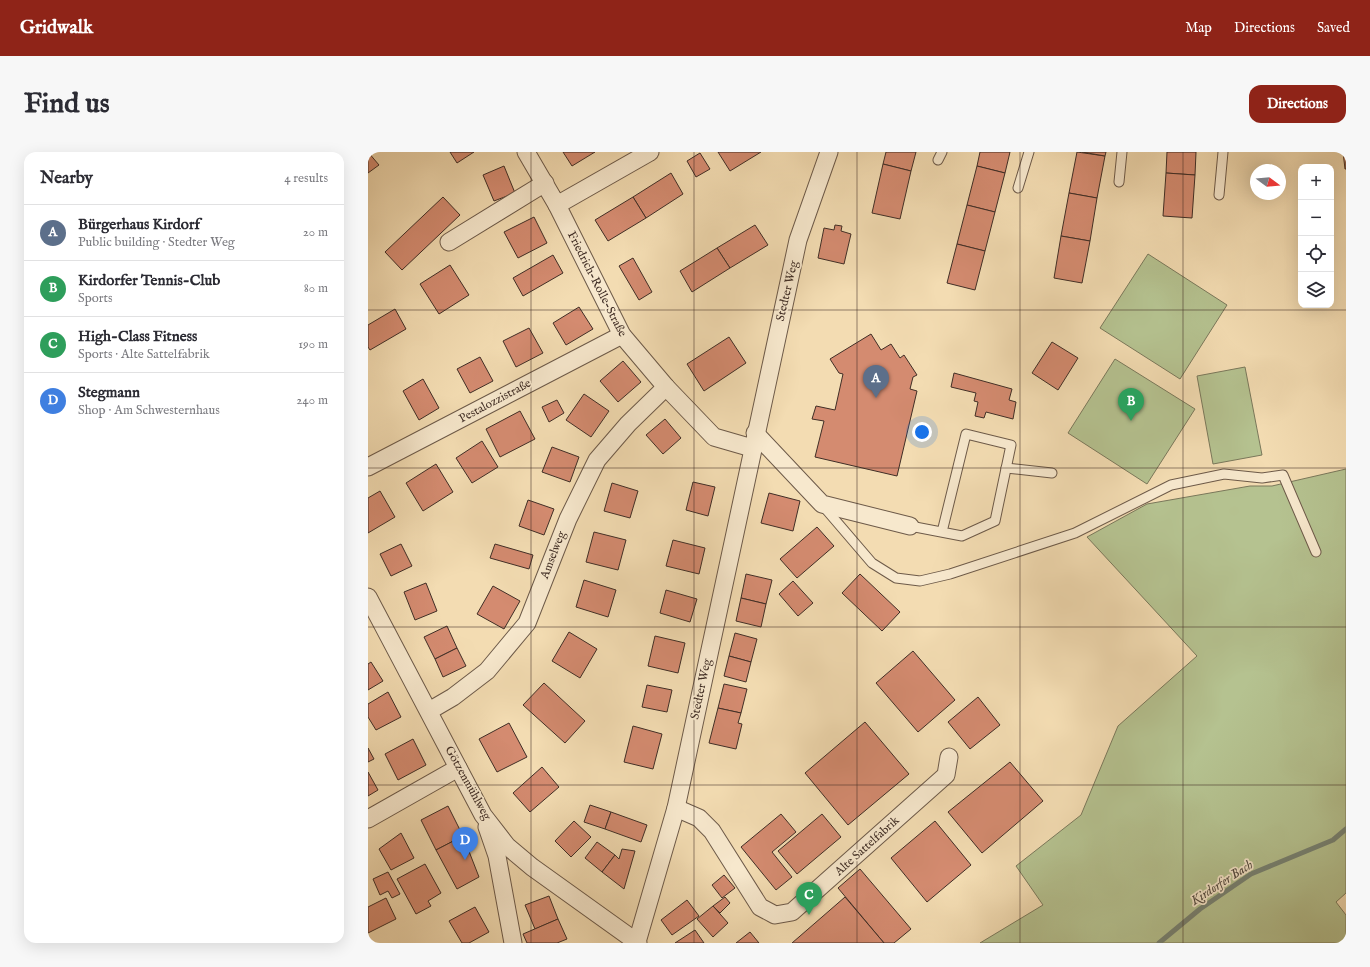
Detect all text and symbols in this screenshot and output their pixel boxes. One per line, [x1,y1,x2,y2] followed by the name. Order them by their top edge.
[20,16,93,40] text: Gridwalk
[1185,19,1212,37] text: Map
[1234,19,1295,37] text: Directions
[1317,19,1350,37] text: Saved
[1249,85,1346,123] button: Directions
[24,87,110,122] text: Find us
[1250,164,1286,200] north arrow
[1298,164,1334,308] map controls
[1298,164,1334,200] button: +
[40,168,93,189] text: Nearby
[284,170,328,187] text: 4 results
[1298,200,1334,236] button: −
[78,215,200,234] text: Bürgerhaus Kirdorf
[49,224,57,241] text: A
[303,224,328,241] text: 20 m
[564,229,630,340] street label: Friedrich-Rolle-Straße
[78,234,235,251] text: Public building · Stedter Weg
[1298,236,1334,272] button: locate
[773,259,801,323] street label: Stedter Weg
[78,271,220,290] text: Kirdorfer Tennis-Club
[1298,272,1334,308] button: layers
[49,280,57,297] text: B
[304,280,328,297] text: 80 m
[78,290,113,307] text: Sports
[78,327,197,346] text: High-Class Fitness
[48,336,58,353] text: C
[298,336,328,353] text: 190 m
[78,346,210,363] text: Sports · Alte Sattelfabrik
[863,365,889,398] pin: A
[456,376,534,426] street label: Pestalozzistraße
[78,383,140,402] text: Stegmann
[1118,388,1144,421] pin: B
[48,392,58,409] text: D
[296,392,328,409] text: 240 m
[78,402,220,419] text: Shop · Am Schwesternhaus
[912,422,932,442] your location
[537,529,569,582] street label: Amselweg
[687,657,715,721] street label: Stedter Weg
[441,743,495,823] street label: Götzenmühlweg
[831,813,903,880] street label: Alte Sattelfabrik
[452,827,478,860] pin: D
[1187,856,1257,910] water label: Kirdorfer Bach
[796,882,822,915] pin: C

